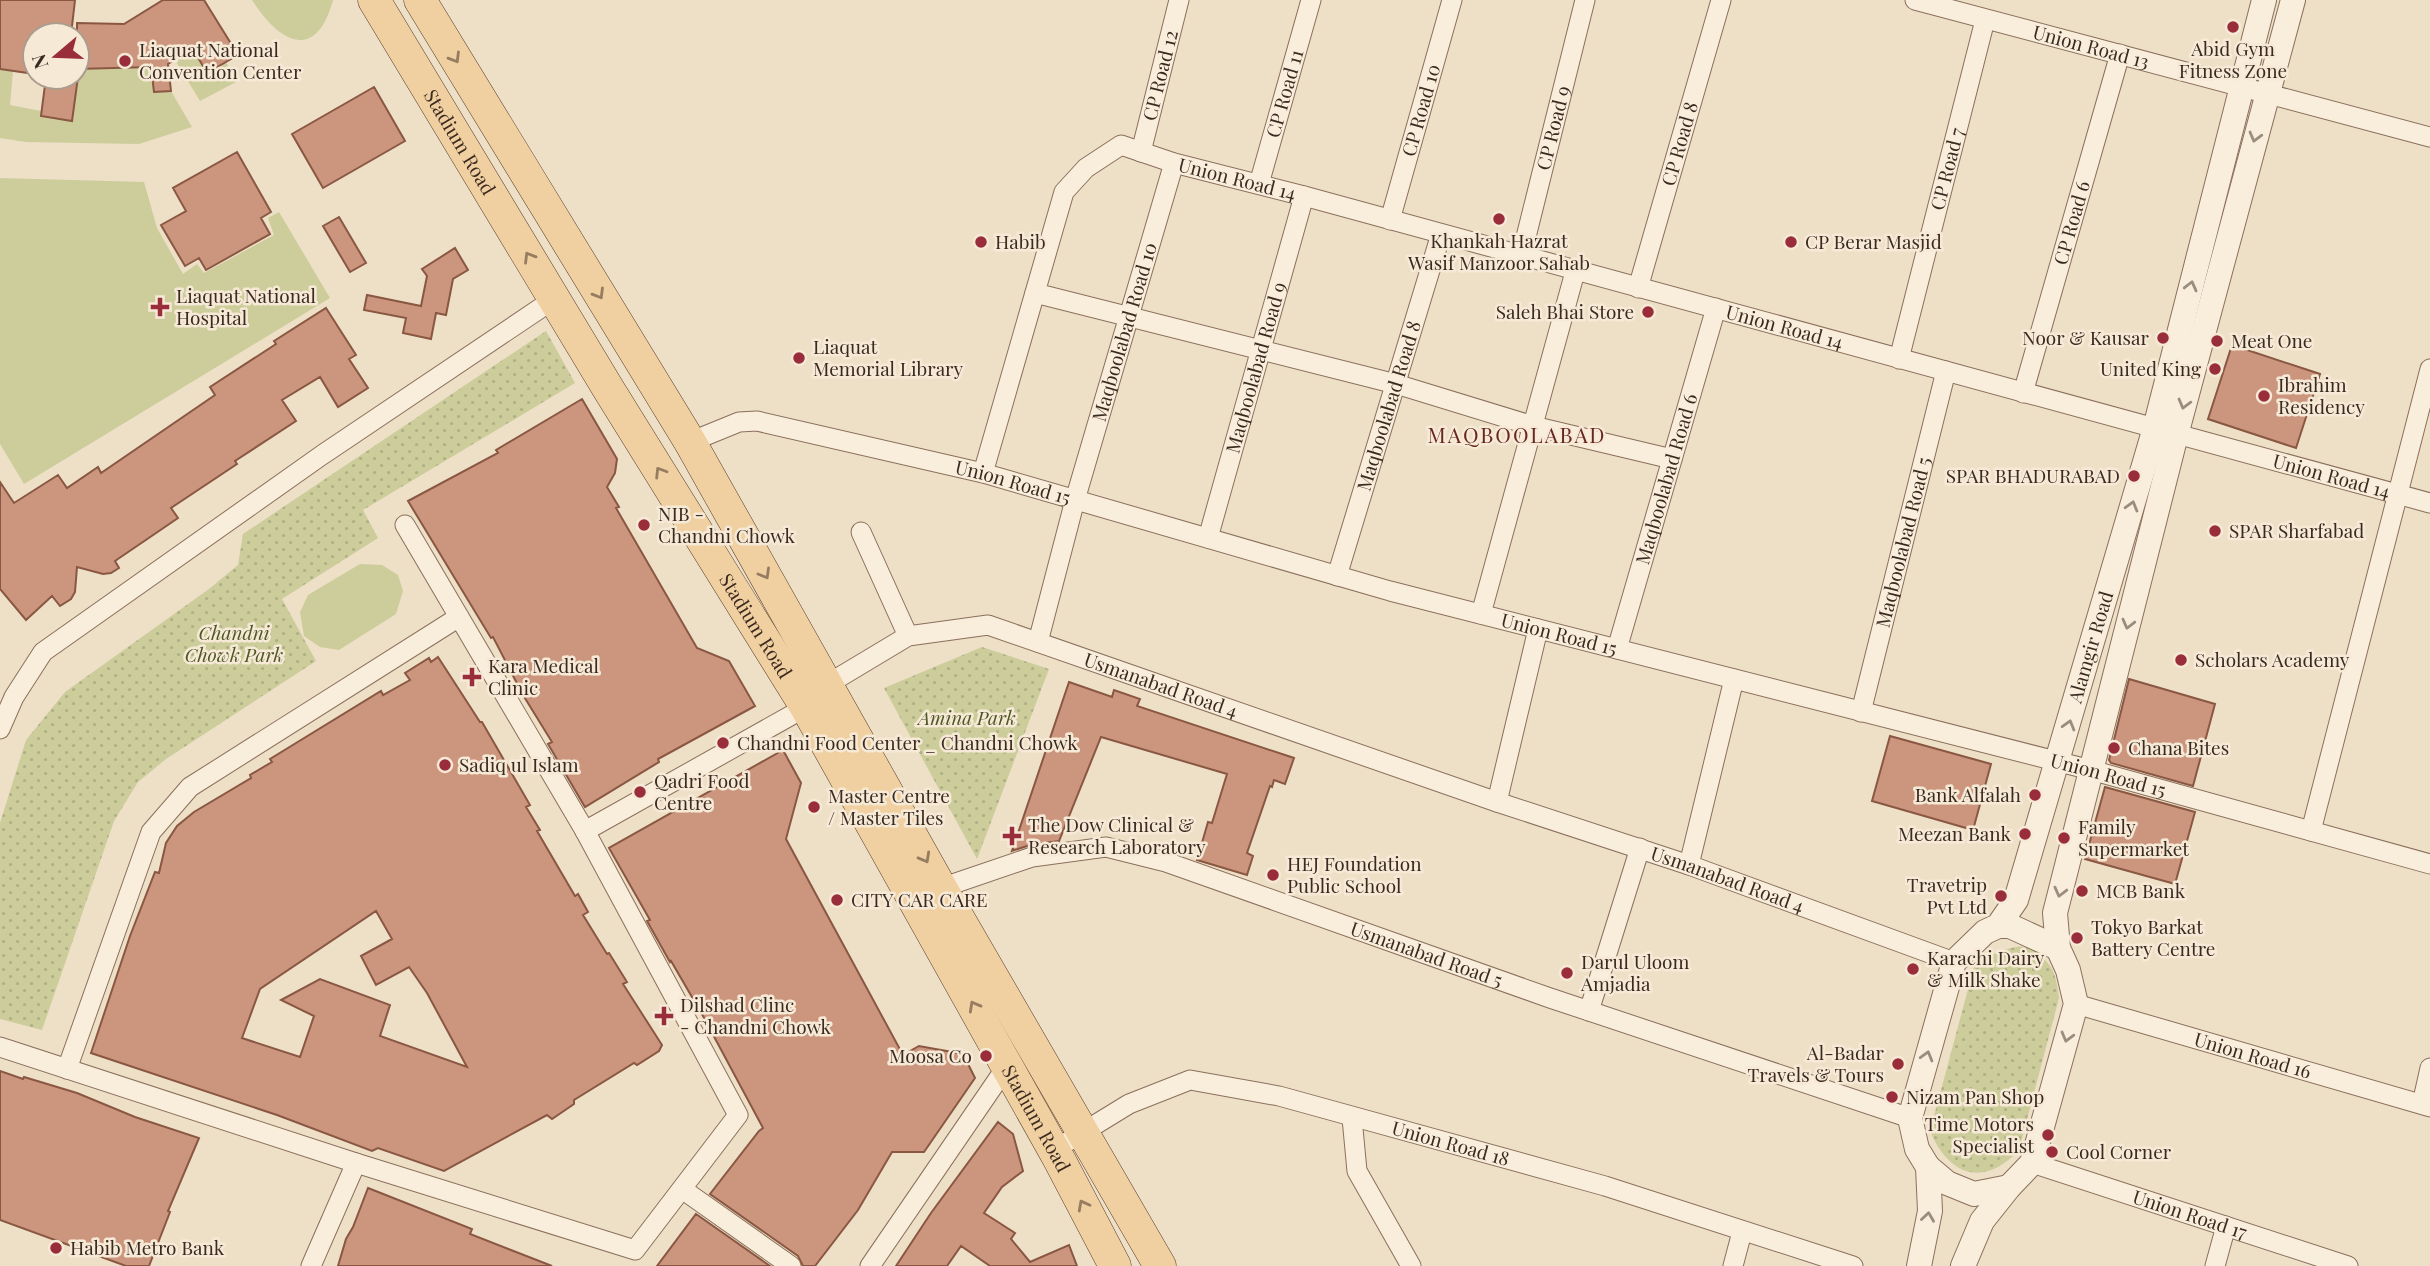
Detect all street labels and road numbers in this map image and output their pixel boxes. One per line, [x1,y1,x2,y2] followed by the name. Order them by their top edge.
[2030,18,2152,74] street label: Union Road 13
[1135,27,1183,123] street label: CP Road 12
[1259,46,1308,140] street label: CP Road 11
[1395,61,1445,159] street label: CP Road 10
[1529,83,1575,173] street label: CP Road 9
[419,84,502,199] street label: Stadium Road
[1654,99,1703,189] street label: CP Road 8
[1923,125,1969,213] street label: CP Road 7
[1176,151,1299,205] street label: Union Road 14
[2046,177,2095,268] street label: CP Road 6
[1085,239,1162,424] street label: Maqboolabad Road 10
[1219,279,1291,456] street label: Maqboolabad Road 9
[1723,298,1846,354] street label: Union Road 14
[1350,317,1426,494] street label: Maqboolabad Road 8
[1628,390,1703,567] street label: Maqboolabad Road 6
[2270,447,2393,504] street label: Union Road 14
[953,453,1074,510] street label: Union Road 15
[1869,454,1936,630] street label: Maqboolabad Road 5
[714,568,799,683] street label: Stadium Road
[2061,588,2118,707] street label: Alamgir Road
[1498,606,1620,660] street label: Union Road 15
[1081,645,1241,723] street label: Usmanabad Road 4
[2048,746,2169,802] street label: Union Road 15
[1648,839,1808,918] street label: Usmanabad Road 4
[1347,914,1507,992] street label: Usmanabad Road 5
[2191,1025,2315,1084] street label: Union Road 16
[997,1060,1077,1176] street label: Stadium Road
[1389,1114,1513,1171] street label: Union Road 18
[2130,1183,2251,1244] street label: Union Road 17

